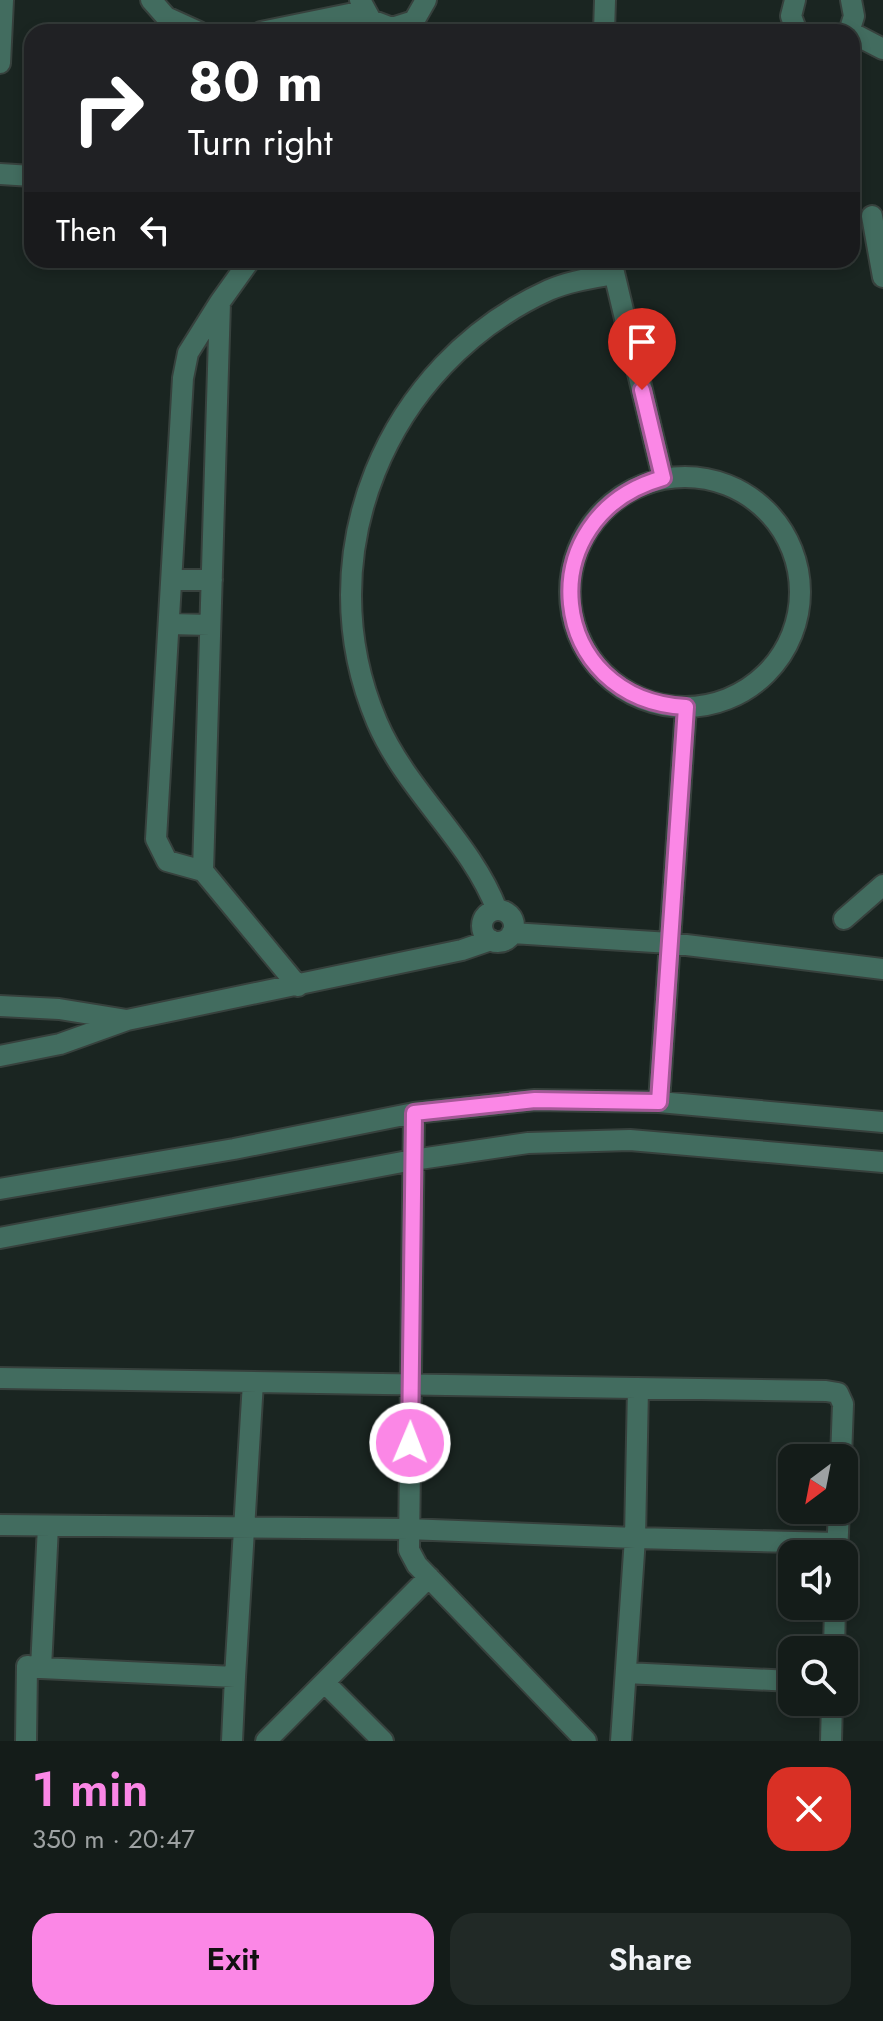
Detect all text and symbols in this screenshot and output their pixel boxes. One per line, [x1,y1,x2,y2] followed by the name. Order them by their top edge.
[188,41,323,122] text: 80 m
[56,56,160,160] icon: right
[188,116,333,168] text: Turn right
[133,208,177,252] icon: left
[56,209,117,252] text: Then
[608,308,676,390] pin
[620,320,664,364] icon: arrive
[368,1401,452,1485] position arrow
[778,1444,858,1524] north arrow
[778,1444,858,1716] map controls
[778,1540,858,1620] button: sound
[778,1636,858,1716] button: search
[32,1755,149,1824] text: 1 min
[767,1767,851,1851] button: close
[32,1820,195,1858] text: 350 m · 20:47
[32,1913,434,2005] button: Exit
[450,1913,851,2005] button: Share

